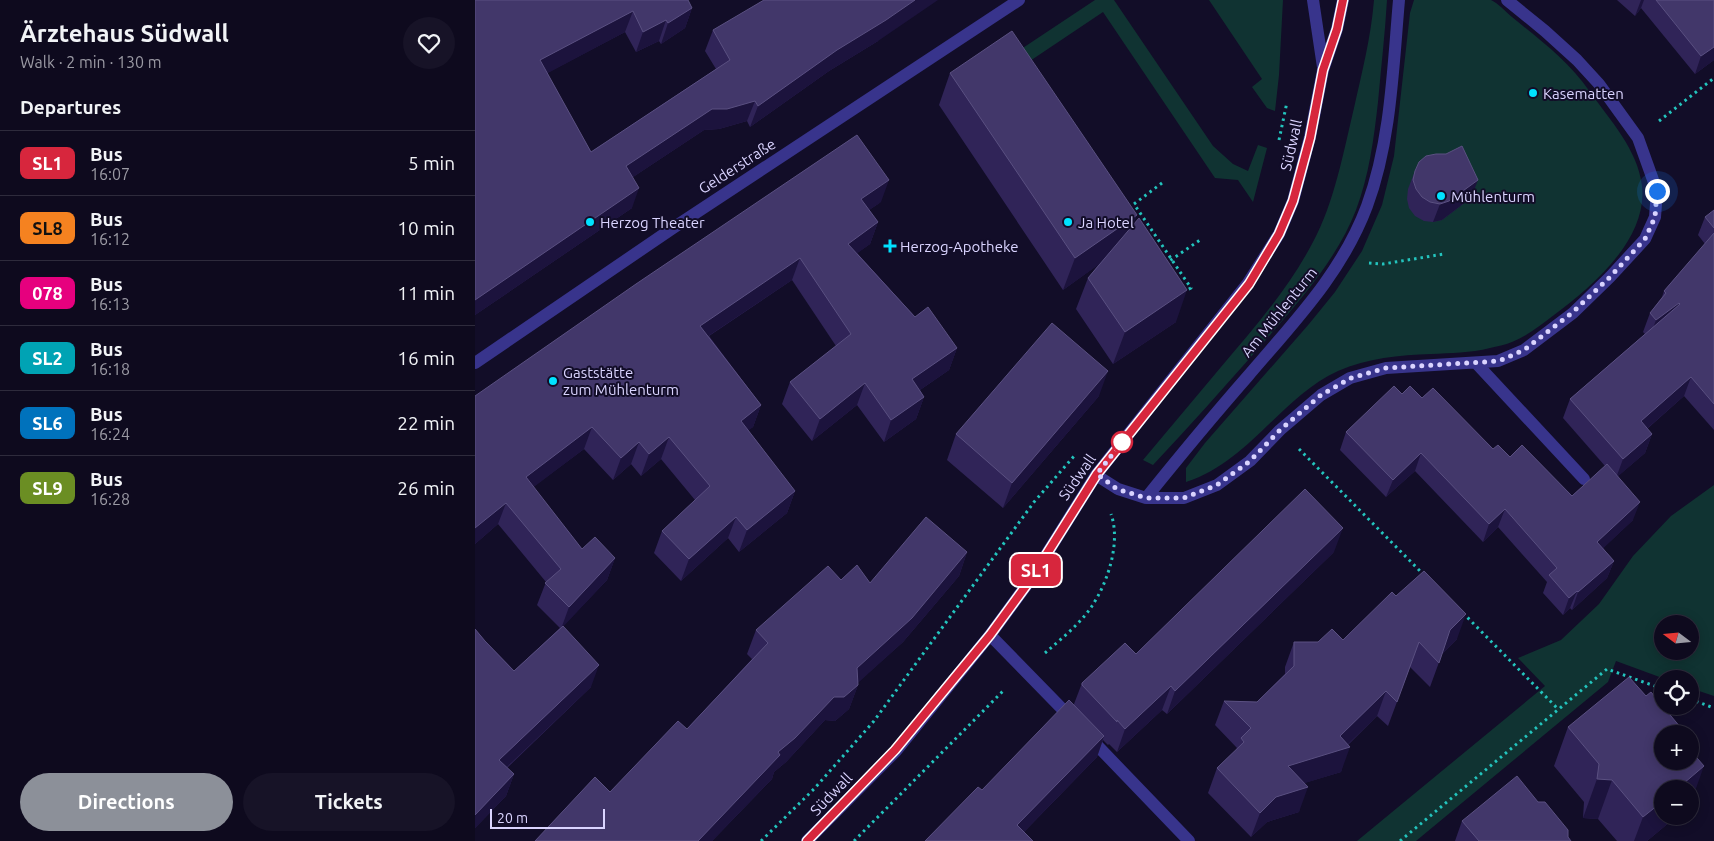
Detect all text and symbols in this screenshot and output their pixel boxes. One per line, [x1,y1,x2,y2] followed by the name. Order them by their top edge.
[403,17,455,69] button: heart
[20,20,229,47] text: Ärztehaus Südwall
[20,53,162,71] text: Walk · 2 min · 130 m
[1543,85,1624,102] place label: Kasematten
[1527,87,1539,99] marker: Kasematten
[20,96,121,118] text: Departures
[1277,117,1305,172] street label: Südwall
[695,135,779,197] street label: Gelderstraße
[90,143,123,165] text: Bus
[408,152,455,174] text: 5 min
[32,153,63,173] text: SL1
[90,165,130,183] text: 16:07
[1645,179,1670,204] your location
[1451,188,1535,205] place label: Mühlenturm
[1435,190,1447,202] marker: Mühlenturm
[90,208,123,230] text: Bus
[600,214,705,231] place label: Herzog Theater
[1078,214,1134,231] place label: Ja Hotel
[584,216,596,228] marker: Herzog Theater
[1062,216,1074,228] marker: Ja Hotel
[397,217,455,239] text: 10 min
[32,218,63,238] text: SL8
[90,230,130,248] text: 16:12
[900,238,1019,255] place label: Herzog-Apotheke
[884,240,896,252] marker: Herzog-Apotheke
[1238,264,1320,360] street label: Am Mühlenturm
[90,273,123,295] text: Bus
[397,282,455,304] text: 11 min
[32,283,63,303] text: 078
[90,295,130,313] text: 16:13
[90,338,123,360] text: Bus
[397,347,455,369] text: 16 min
[32,348,63,368] text: SL2
[90,360,130,378] text: 16:18
[563,364,679,398] place label: Gaststätte zum Mühlenturm
[547,375,559,387] marker: Gaststätte zum Mühlenturm
[90,403,123,425] text: Bus
[397,412,455,434] text: 22 min
[32,413,63,433] text: SL6
[90,425,130,443] text: 16:24
[1111,431,1133,453] unlabelled marker
[1055,451,1099,503] street label: Südwall
[90,468,123,490] text: Bus
[397,477,455,499] text: 26 min
[32,478,63,498] text: SL9
[90,490,130,508] text: 16:28
[1007,554,1065,586] line badge: SL1
[1021,560,1051,580] text: SL1
[1654,615,1699,660] north arrow
[1654,615,1699,825] map controls
[1654,670,1699,715] button: locate
[1654,725,1699,770] button: +
[807,769,855,819] street label: Südwall
[20,773,233,831] button: Directions
[243,773,455,831] button: Tickets
[1654,780,1699,825] button: −
[490,806,605,829] scale bar
[497,810,528,826] text: 20 m

